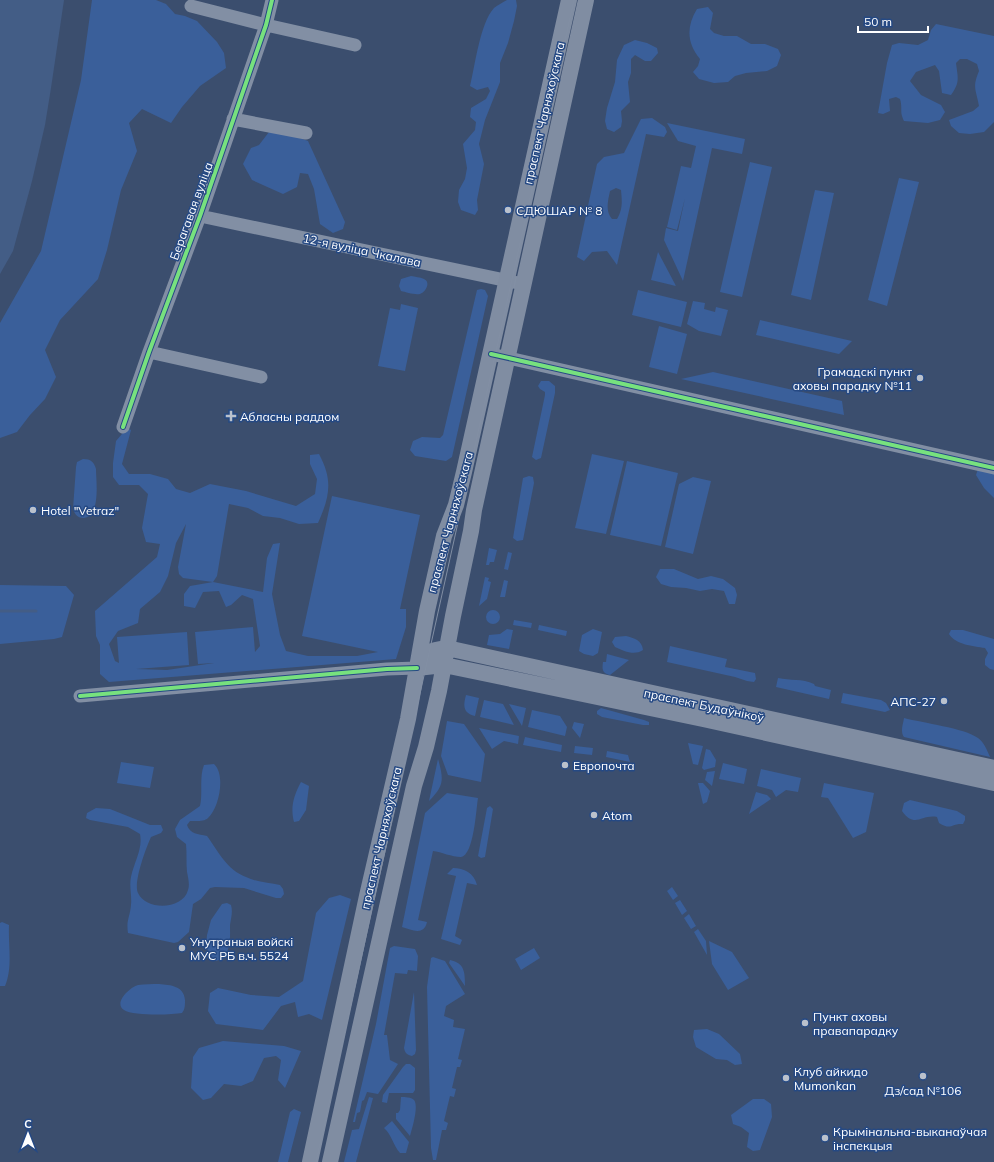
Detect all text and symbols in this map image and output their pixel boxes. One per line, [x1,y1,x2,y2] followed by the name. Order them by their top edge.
[858,8,928,34] scale bar
[864,14,892,29] text: 50 m
[520,40,568,186] street label: праспект Чарняхоўскага
[166,160,216,262] street label: Берагавая вуліца
[516,203,602,218] place label: СДЮШАР № 8
[503,205,513,215] marker: СДЮШАР № 8
[302,230,422,270] street label: 12-я вуліца Чкалава
[793,364,913,393] place label: Грамадскі пункт аховы парадку №11
[915,373,925,383] marker: Грамадскі пункт аховы парадку №11
[240,409,339,424] place label: Абласны раддом
[225,410,237,422] marker: Абласны раддом
[424,450,476,594] street label: праспект Чарняхоўскага
[41,503,119,518] place label: Hotel "Vetraz"
[28,505,38,515] marker: Hotel "Vetraz"
[643,685,766,725] street label: праспект Будаўнікоў
[890,694,936,709] place label: АПС-27
[939,696,949,706] marker: АПС-27
[573,758,635,773] place label: Европочта
[560,760,570,770] marker: Европочта
[357,765,405,911] street label: праспект Чарняхоўскага
[602,808,632,823] place label: Atom
[589,810,599,820] marker: Atom
[189,934,293,963] place label: Унутраныя войскі МУС РБ в.ч. 5524
[177,943,187,953] marker: Унутраныя войскі МУС РБ в.ч. 5524
[813,1009,899,1038] place label: Пункт аховы правапарадку
[800,1018,810,1028] marker: Пункт аховы правапарадку
[794,1064,868,1093] place label: Клуб айкидо Mumonkan
[918,1071,928,1081] marker: Дз/сад №106
[781,1073,791,1083] marker: Клуб айкидо Mumonkan
[885,1083,961,1098] place label: Дз/сад №106
[8,1114,48,1154] north arrow
[24,1117,32,1131] text: С
[833,1124,987,1153] place label: Крымінальна-выканаўчая інспекцыя
[820,1133,830,1143] marker: Крымінальна-выканаўчая інспекцыя

